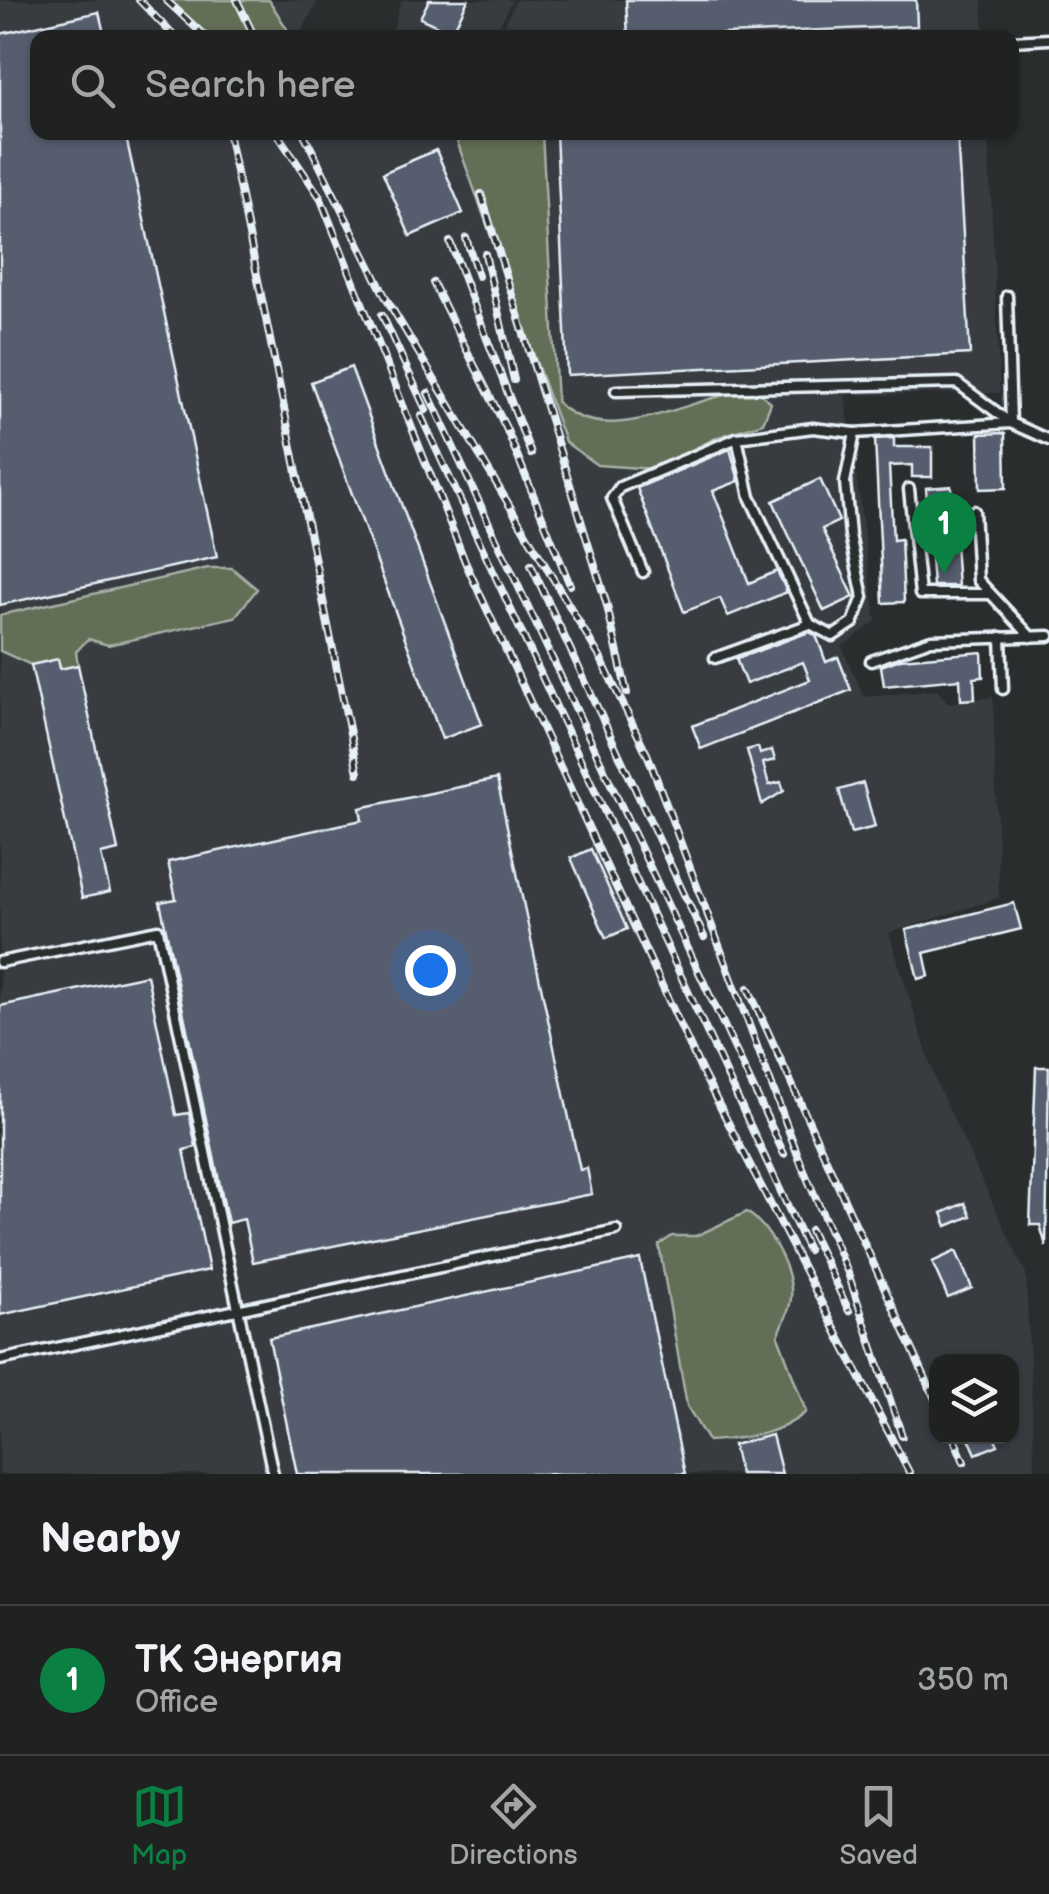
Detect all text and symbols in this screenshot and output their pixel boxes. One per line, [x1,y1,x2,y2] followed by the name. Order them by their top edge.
[30,30,1019,140] search box
[65,58,120,113] icon: search
[145,63,356,108] text: Search here
[912,492,976,574] pin: 1
[405,945,456,996] your location
[929,1354,1019,1444] map controls
[929,1354,1019,1444] button: layers
[40,1514,180,1565] text: Nearby
[135,1638,343,1683] text: ТК Энергия
[66,1661,79,1700] text: 1
[917,1661,1009,1700] text: 350 m
[135,1683,218,1722] text: Office
[131,1779,187,1872] tab: Map
[449,1779,578,1872] tab: Directions
[840,1779,918,1872] tab: Saved

